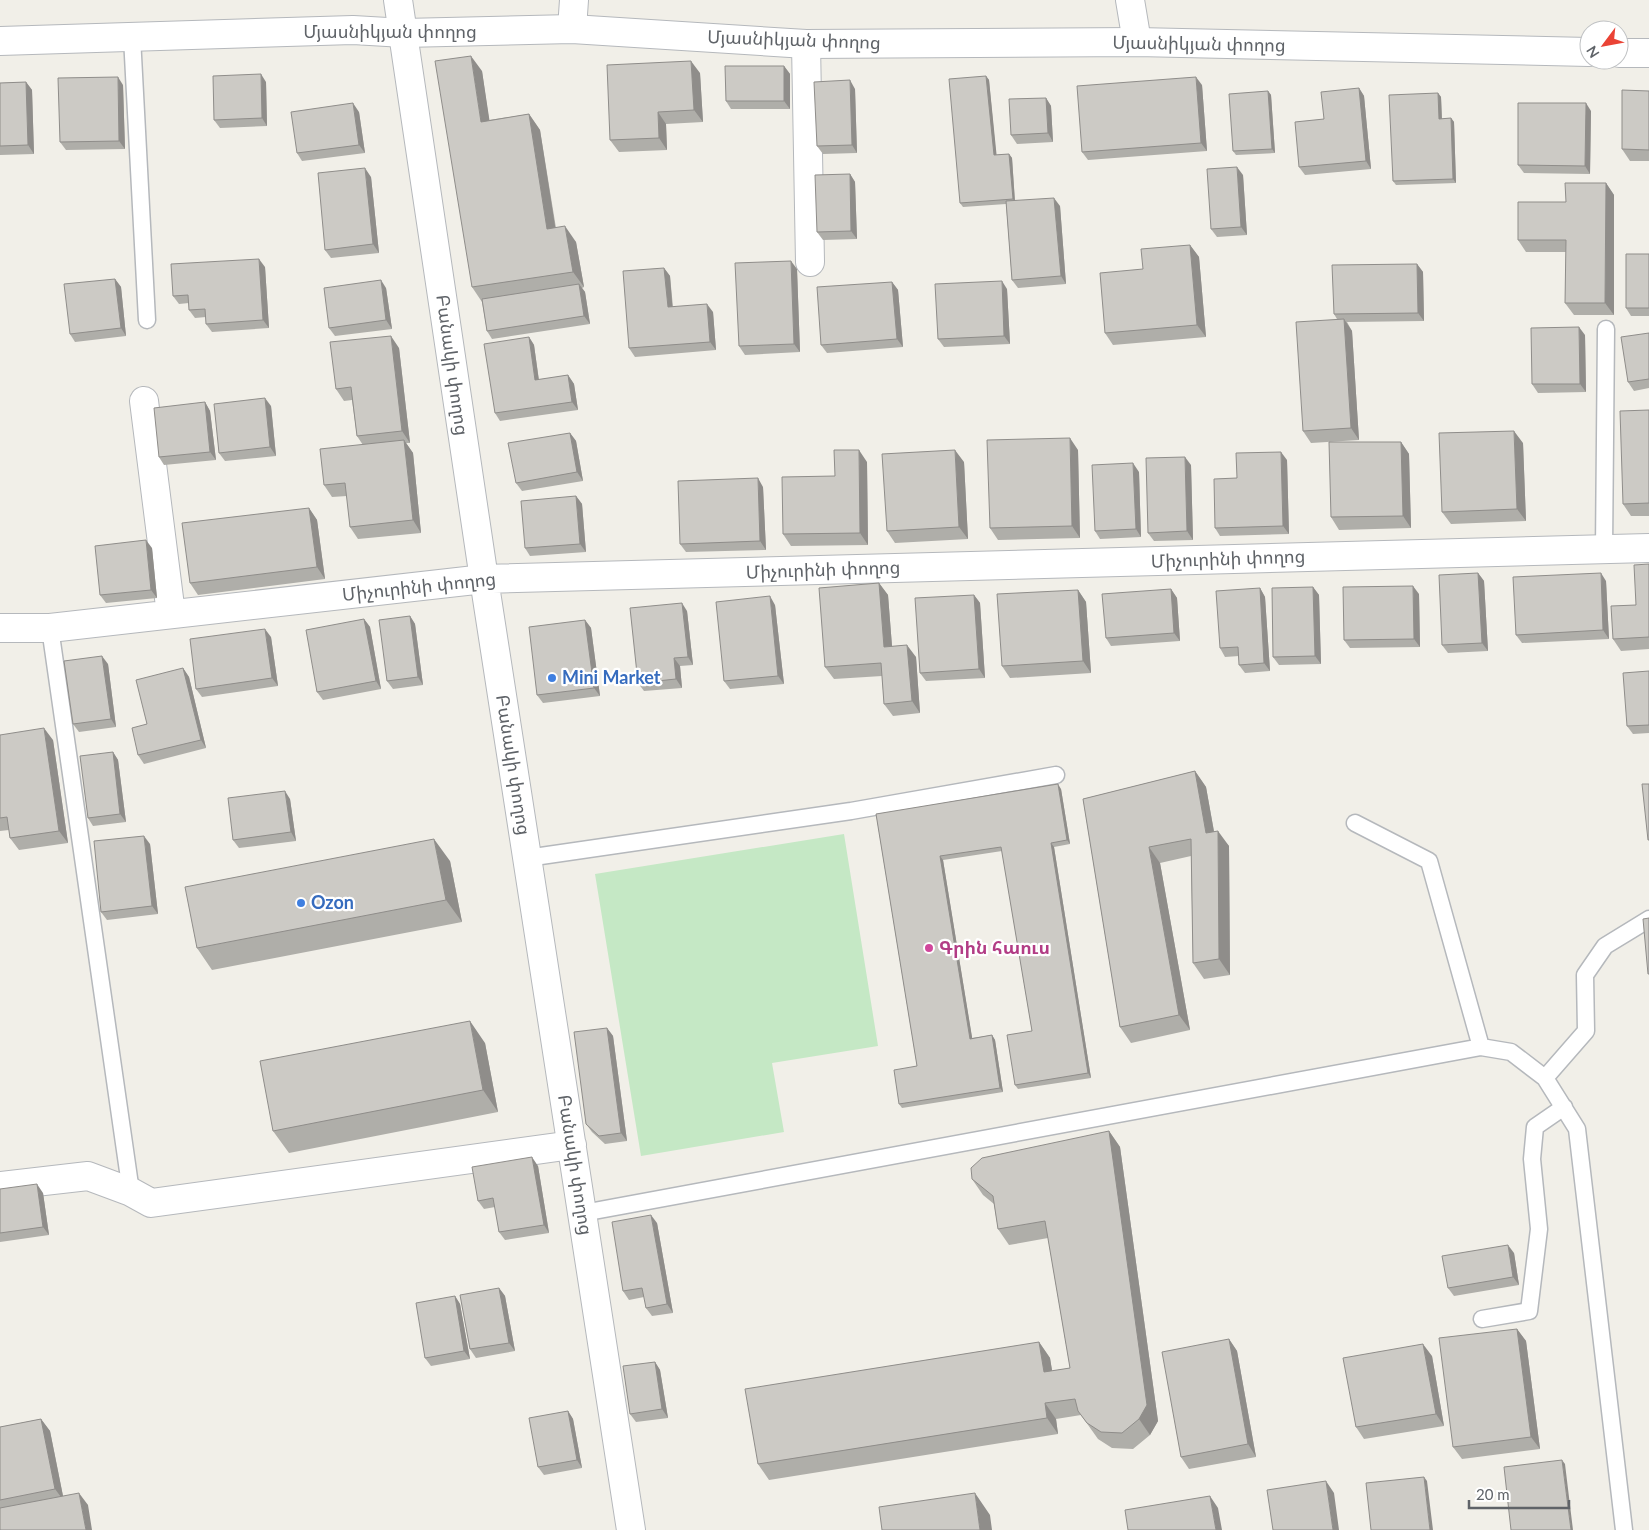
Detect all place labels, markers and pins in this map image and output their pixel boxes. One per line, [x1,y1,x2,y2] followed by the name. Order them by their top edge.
[562,666,661,688] place label: Mini Market
[546,672,558,684] marker: Mini Market
[311,891,354,913] place label: Ozon
[295,897,307,909] marker: Ozon
[939,936,1050,958] place label: Գրին հաուս
[923,942,935,954] marker: Գրին հաուս

